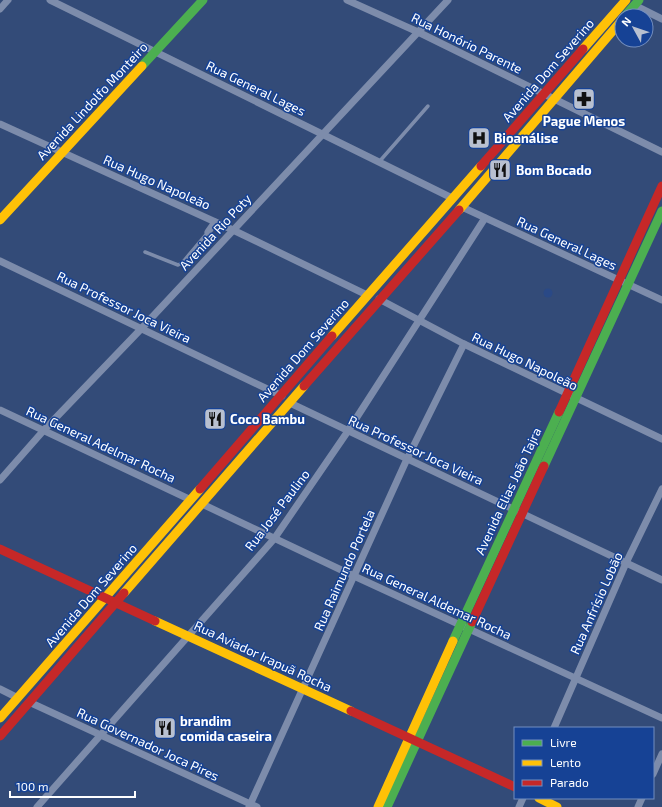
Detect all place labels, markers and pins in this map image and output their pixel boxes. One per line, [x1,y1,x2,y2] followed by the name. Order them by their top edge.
[571,86,597,112] pharmacy icon: Pague Menos
[543,113,625,129] place label: Pague Menos
[466,125,492,151] hospital icon: Bioanálise
[494,130,558,146] place label: Bioanálise
[487,157,513,183] restaurant icon: Bom Bocado
[516,162,592,178] place label: Bom Bocado
[202,406,228,432] restaurant icon: Coco Bambu
[230,411,305,427] place label: Coco Bambu
[180,713,272,744] place label: brandim comida caseira
[152,715,178,741] restaurant icon: brandim comida caseira

